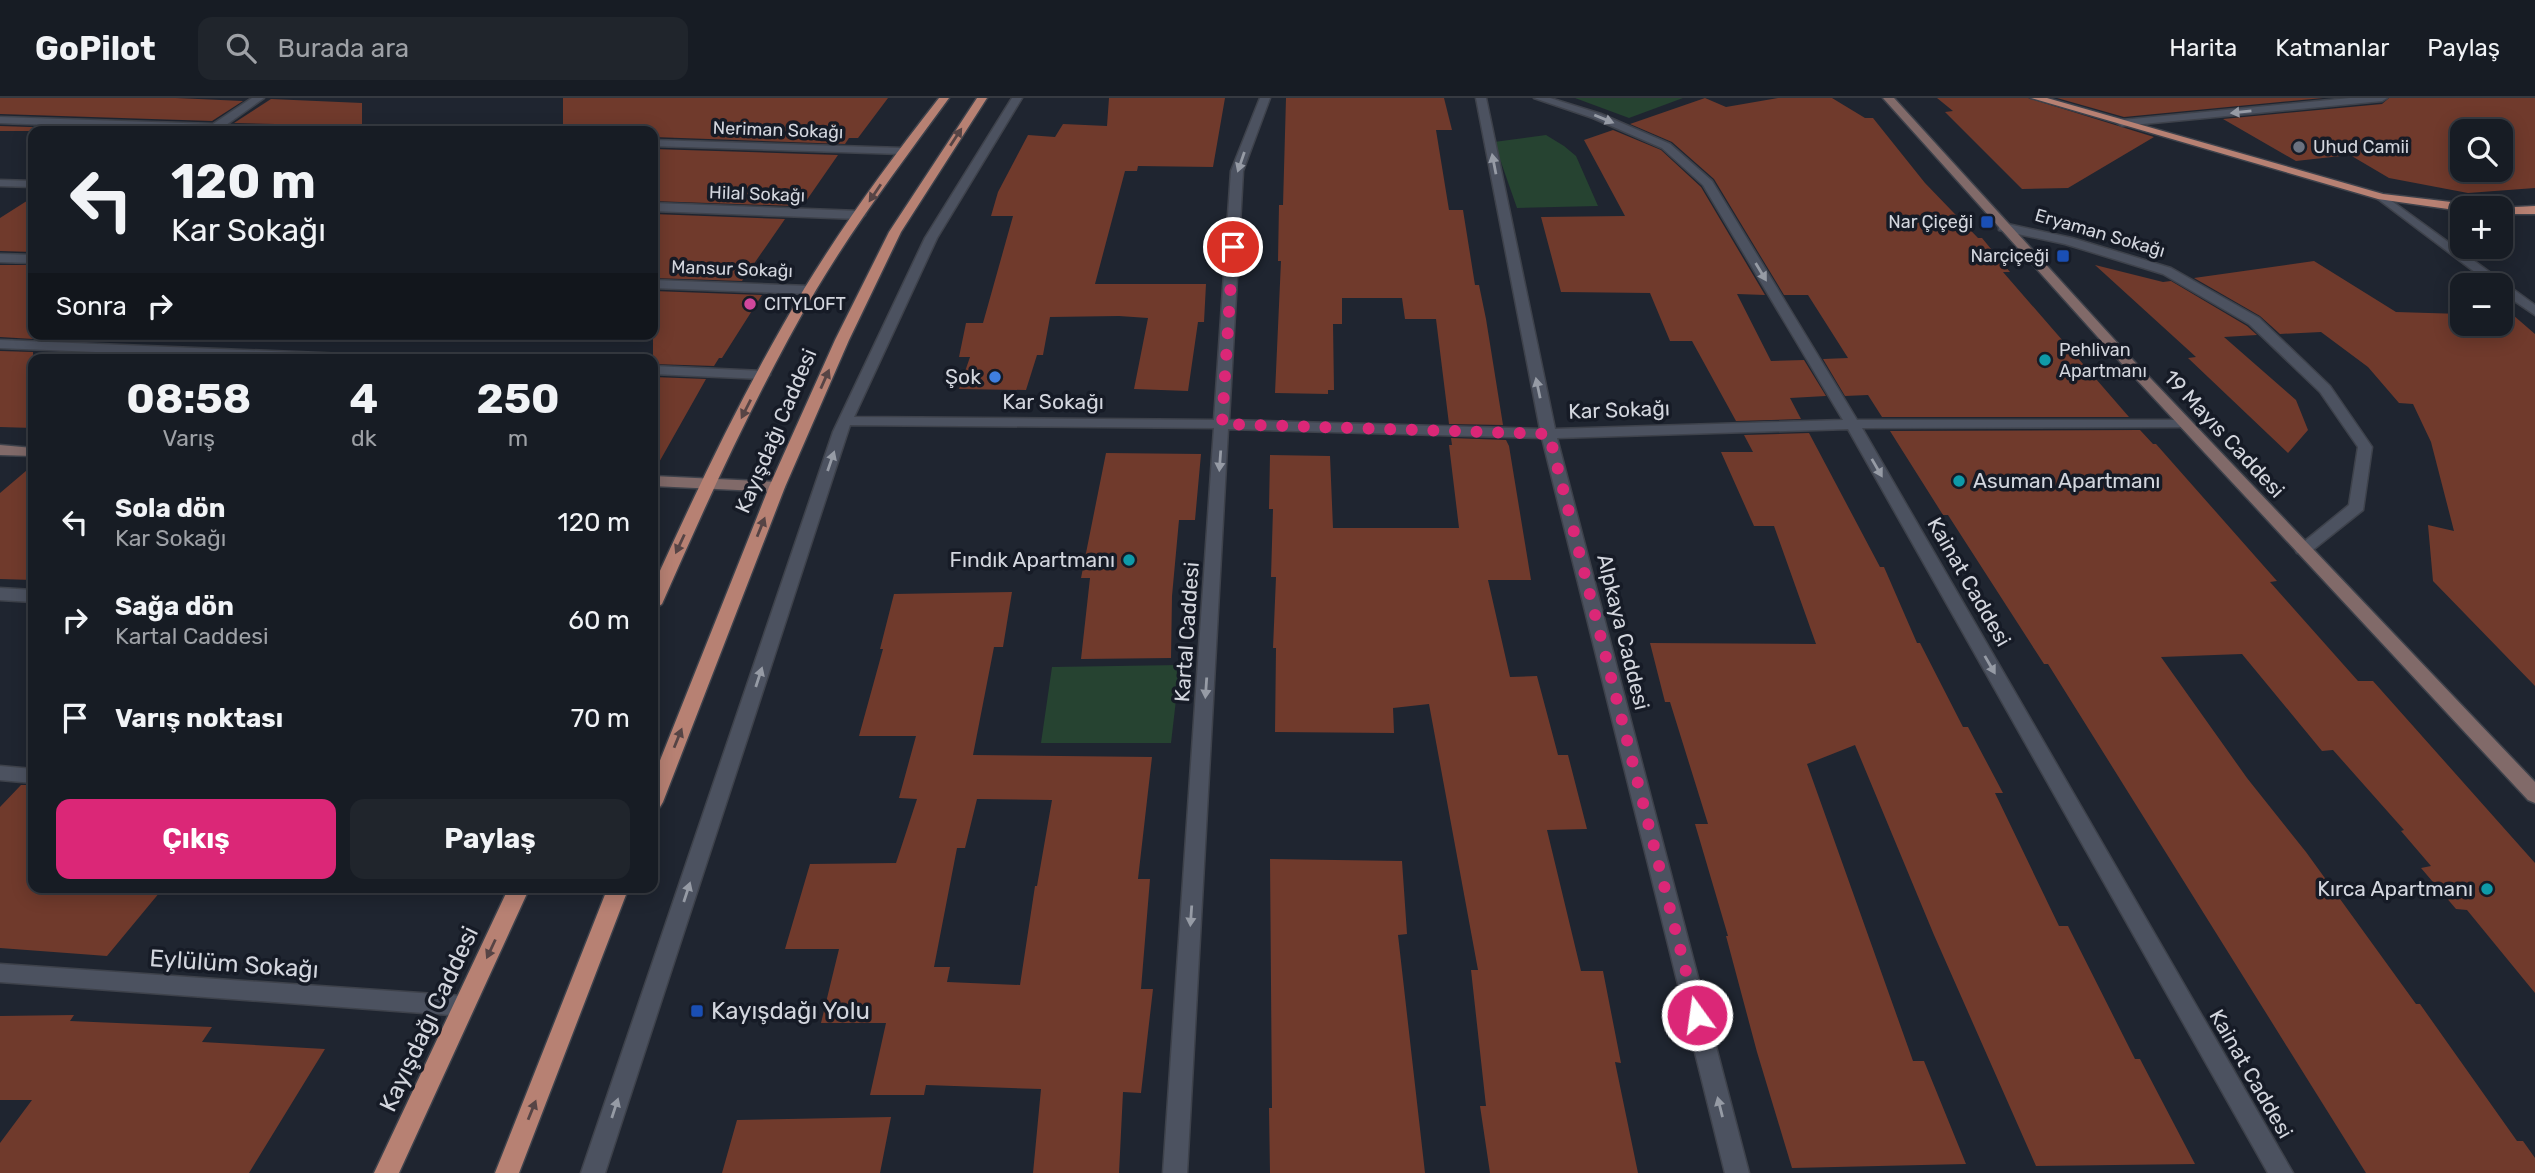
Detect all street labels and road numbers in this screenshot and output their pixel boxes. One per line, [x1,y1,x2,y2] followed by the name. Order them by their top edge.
[712,117,844,143] street label: Neriman Sokağı
[709,181,805,207] street label: Hilal Sokağı
[2032,204,2168,262] street label: Eryaman Sokağı
[671,256,793,282] street label: Mansur Sokağı
[730,345,821,517] street label: Kayışdağı Caddesi
[2159,365,2290,503] street label: 19 Mayıs Caddesi
[1002,389,1104,414] street label: Kar Sokağı
[1568,395,1670,424] street label: Kar Sokağı
[1922,513,2016,651] street label: Kainat Caddesi
[1592,551,1655,712] street label: Alpkaya Caddesi
[1169,561,1204,703] street label: Kartal Caddesi
[374,922,484,1116] street label: Kayışdağı Caddesi
[149,944,319,984] street label: Eylülüm Sokağı
[2204,1005,2298,1143] street label: Kainat Caddesi

